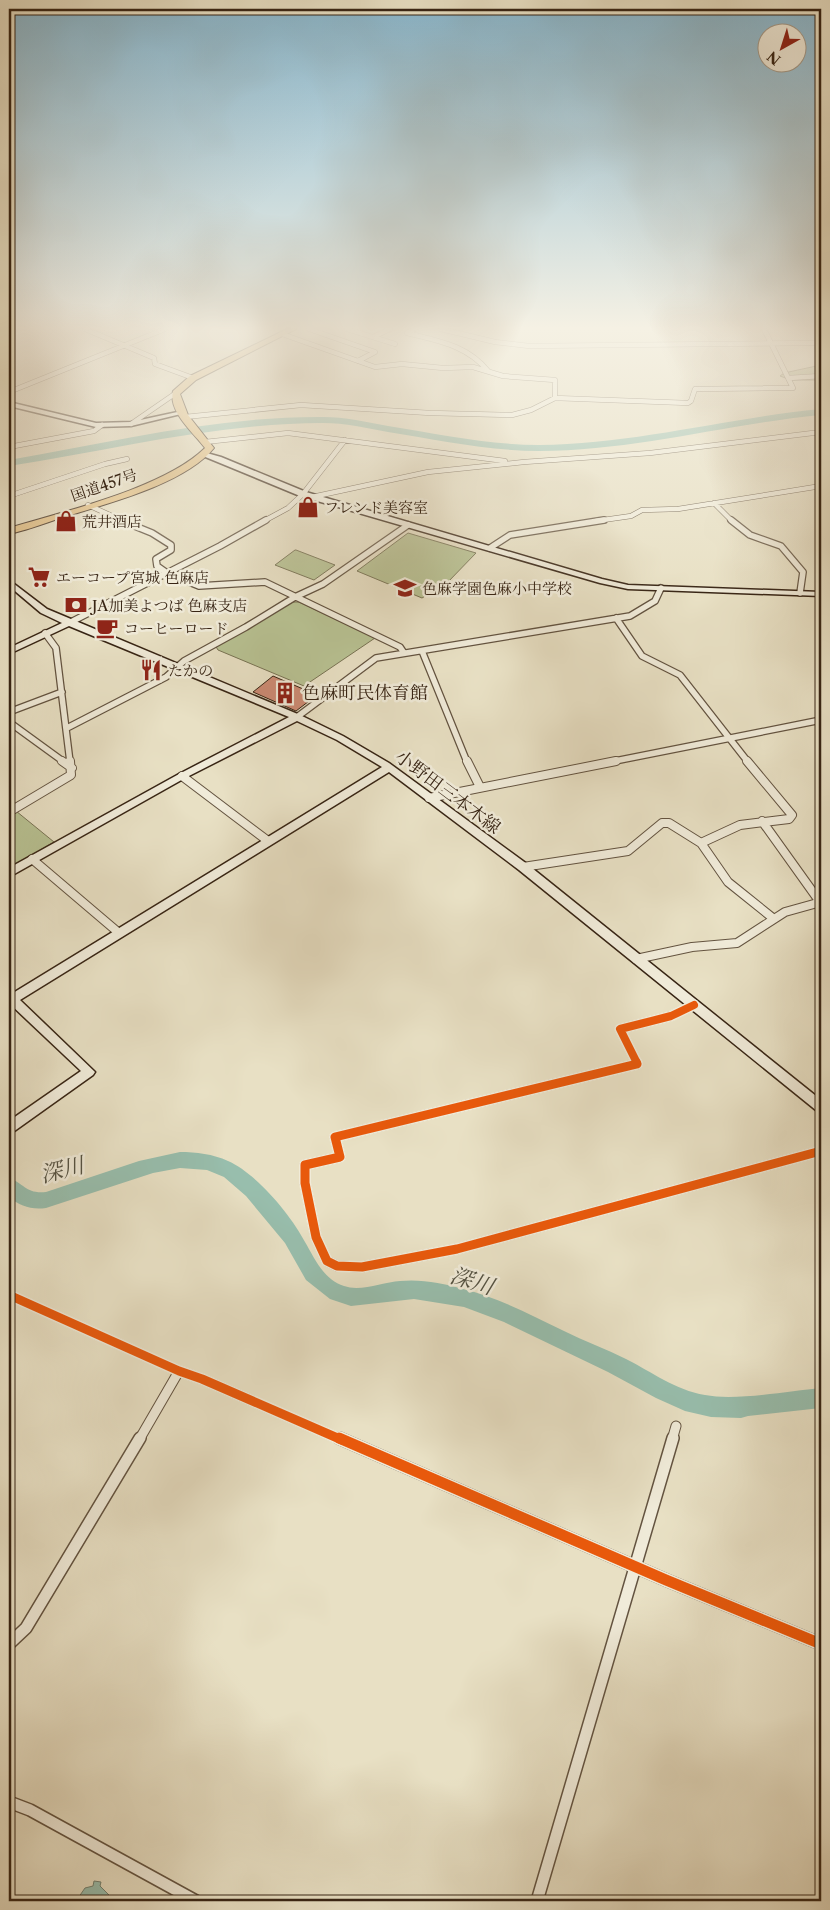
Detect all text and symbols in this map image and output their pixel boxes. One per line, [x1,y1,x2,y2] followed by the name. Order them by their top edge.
[758,22,808,72] north arrow
[763,47,784,69] text: N
[68,465,140,505] street label: 国道457号
[295,494,321,520] shop icon: フレンド美容室
[324,498,428,517] place label: フレンド美容室
[53,508,79,534] shop icon: 荒井酒店
[82,512,142,531] place label: 荒井酒店
[26,564,52,590] supermarket icon: エーコープ宮城 色麻店
[56,568,209,587] place label: エーコープ宮城 色麻店
[392,575,418,601] school or university icon: 色麻学園色麻小中学校
[422,579,572,598] place label: 色麻学園色麻小中学校
[63,592,89,618] bank icon: JA加美よつば 色麻支店
[90,596,247,615] place label: JA加美よつば 色麻支店
[94,615,120,641] cafe icon: コーヒーロード
[124,619,228,638] place label: コーヒーロード
[138,657,164,683] restaurant icon: たかの
[168,661,213,680] place label: たかの
[272,680,298,706] building icon: 色麻町民体育館
[302,682,428,704] place label: 色麻町民体育館
[391,745,505,839] street label: 小野田三本木線
[37,1151,89,1188] water label: 深川
[447,1262,499,1301] water label: 深川

